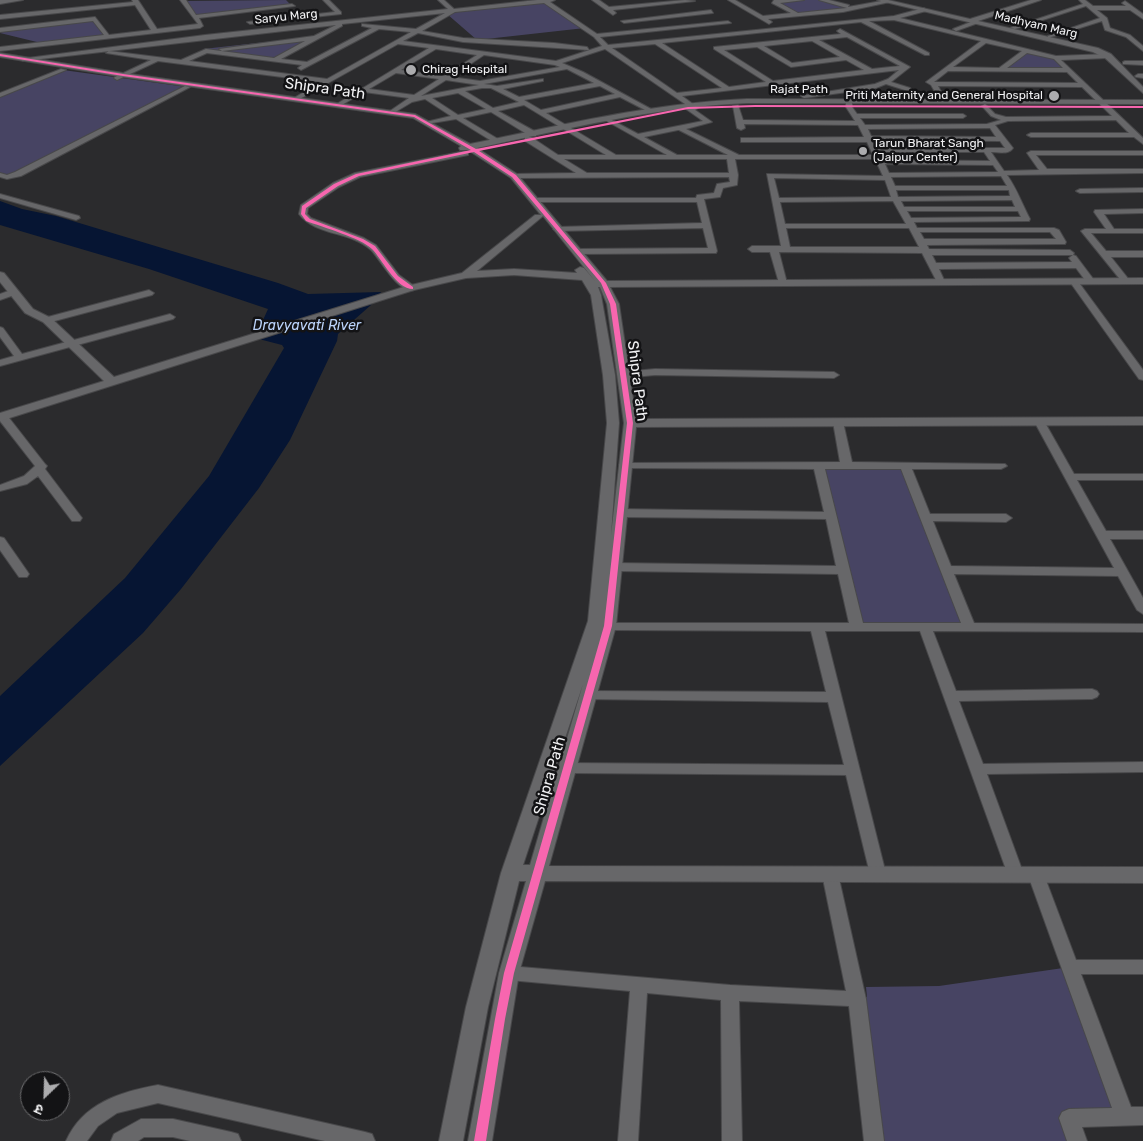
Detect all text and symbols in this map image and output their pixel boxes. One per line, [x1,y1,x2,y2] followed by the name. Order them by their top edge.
[254,7,318,27] street label: Saryu Marg
[993,8,1079,42] street label: Madhyam Marg
[404,63,418,77] marker: Chirag Hospital
[422,63,507,77] place label: Chirag Hospital
[284,74,366,104] street label: Shipra Path
[770,83,828,97] street label: Rajat Path
[845,89,1043,103] place label: Priti Maternity and General Hospital
[1047,89,1061,103] marker: Priti Maternity and General Hospital
[873,137,984,165] place label: Tarun Bharat Sangh (Jaipur Center)
[857,145,869,157] marker: Tarun Bharat Sangh (Jaipur Center)
[253,318,361,334] water label: Dravyavati River
[623,340,651,422] street label: Shipra Path
[530,734,570,818] street label: Shipra Path
[20,1071,70,1121] north arrow
[32,1100,46,1119] text: उ

